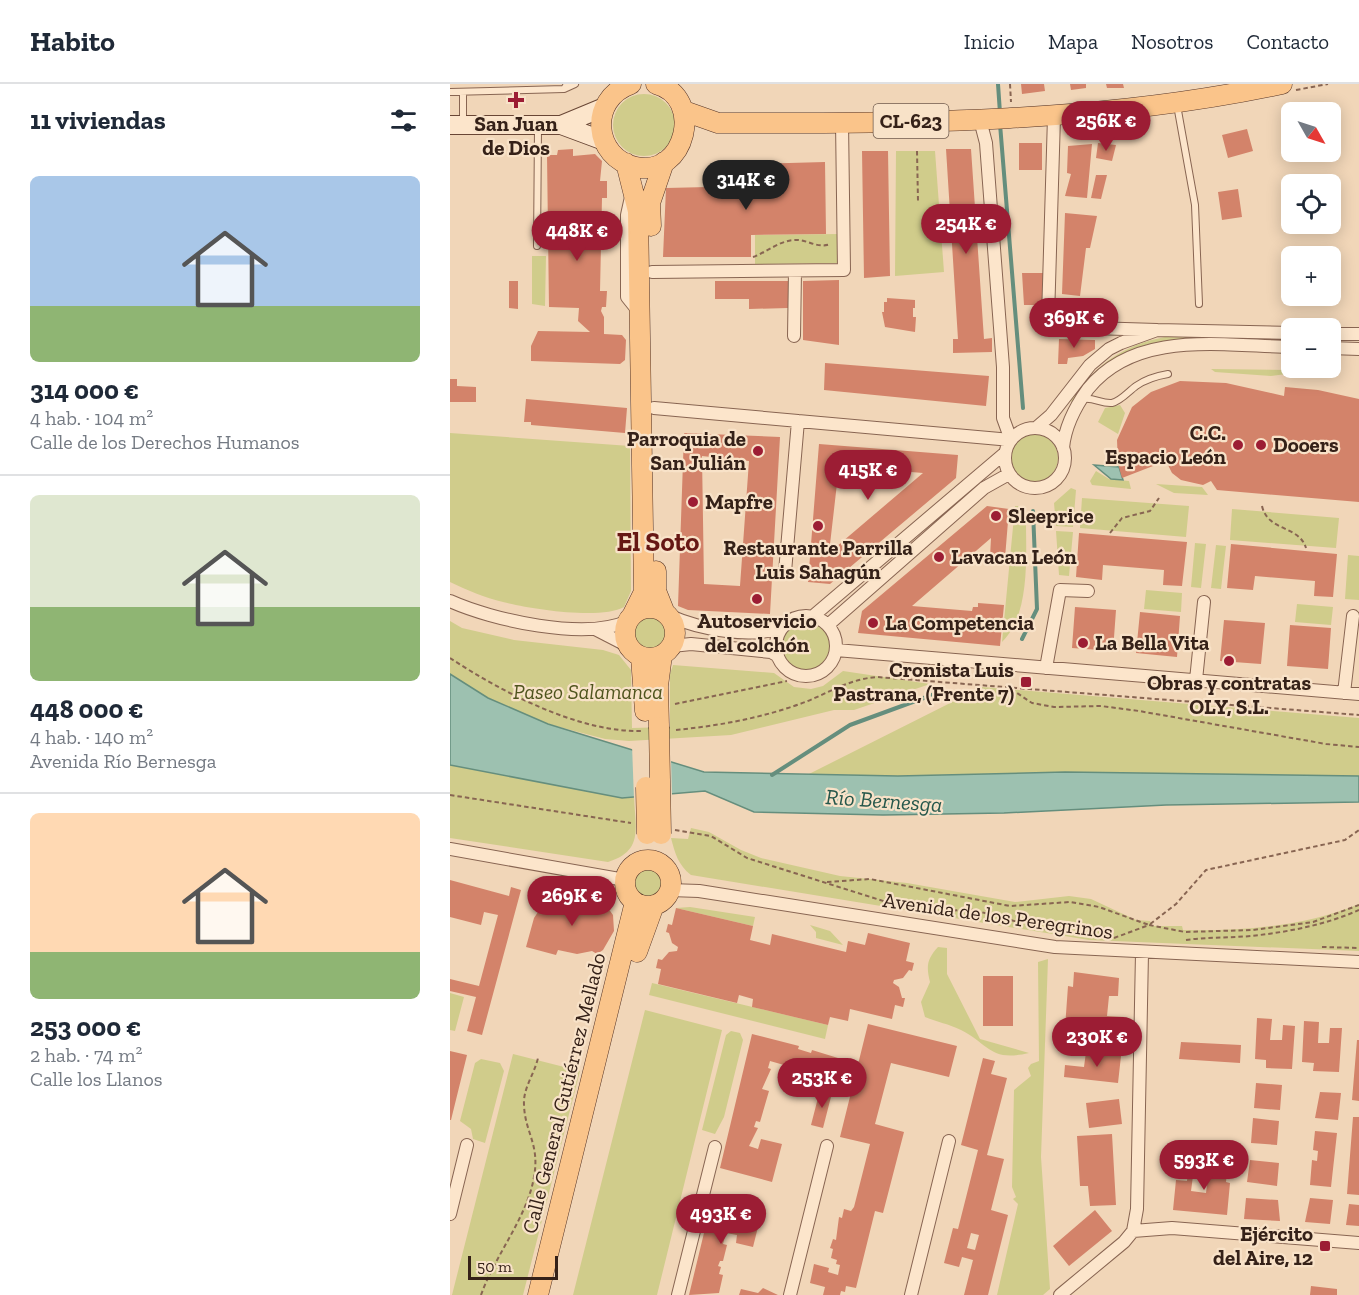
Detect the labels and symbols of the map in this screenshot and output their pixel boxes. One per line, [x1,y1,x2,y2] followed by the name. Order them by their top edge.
[507,91,525,109] marker: San Juan de Dios
[1057,101,1155,152] pin: 256K €
[1281,102,1341,162] north arrow
[874,104,948,138] road number: CL-623
[474,111,558,160] place label: San Juan de Dios
[697,160,795,211] pin: 314K €
[917,204,1015,255] pin: 254K €
[528,211,626,262] pin: 448K €
[1025,298,1123,349] pin: 369K €
[1105,420,1227,469] place label: C.C. Espacio León
[627,426,747,475] place label: Parroquia de San Julián
[1273,432,1339,457] place label: Dooers
[1231,438,1245,452] marker: C.C. Espacio León
[1254,438,1268,452] marker: Dooers
[751,444,765,458] marker: Parroquia de San Julián
[819,450,917,501] pin: 415K €
[705,489,773,514] place label: Mapfre
[686,495,700,509] marker: Mapfre
[1008,503,1094,528] place label: Sleeprice
[989,509,1003,523] marker: Sleeprice
[811,519,825,533] marker: Restaurante Parrilla Luis Sahagún
[617,526,699,558] district label: El Soto
[723,535,913,584] place label: Restaurante Parrilla Luis Sahagún
[951,544,1077,569] place label: Lavacan León
[932,550,946,564] marker: Lavacan León
[750,592,764,606] marker: Autoservicio del colchón
[697,608,817,657] place label: Autoservicio del colchón
[885,610,1034,635] place label: La Competencia
[866,616,880,630] marker: La Competencia
[1095,630,1210,655] place label: La Bella Vita
[1076,636,1090,650] marker: La Bella Vita
[1222,654,1236,668] marker: Obras y contratas OLY, S.L.
[833,657,1014,706] place label: Cronista Luis Pastrana, (Frente 7)
[1147,670,1311,719] place label: Obras y contratas OLY, S.L.
[1019,675,1033,689] marker: Cronista Luis Pastrana, (Frente 7)
[513,679,663,704] park label: Paseo Salamanca
[825,783,943,818] water label: Río Bernesga
[523,876,621,927] pin: 269K €
[881,887,1115,944] street label: Avenida de los Peregrinos
[516,950,611,1236] street label: Calle General Gutiérrez Mellado
[1048,1017,1146,1068] pin: 230K €
[773,1058,871,1109] pin: 253K €
[1155,1140,1253,1191] pin: 593K €
[672,1194,770,1245] pin: 493K €
[1213,1221,1313,1270] place label: Ejército del Aire, 12
[1318,1239,1332,1253] marker: Ejército del Aire, 12
[468,1253,558,1280] scale bar

